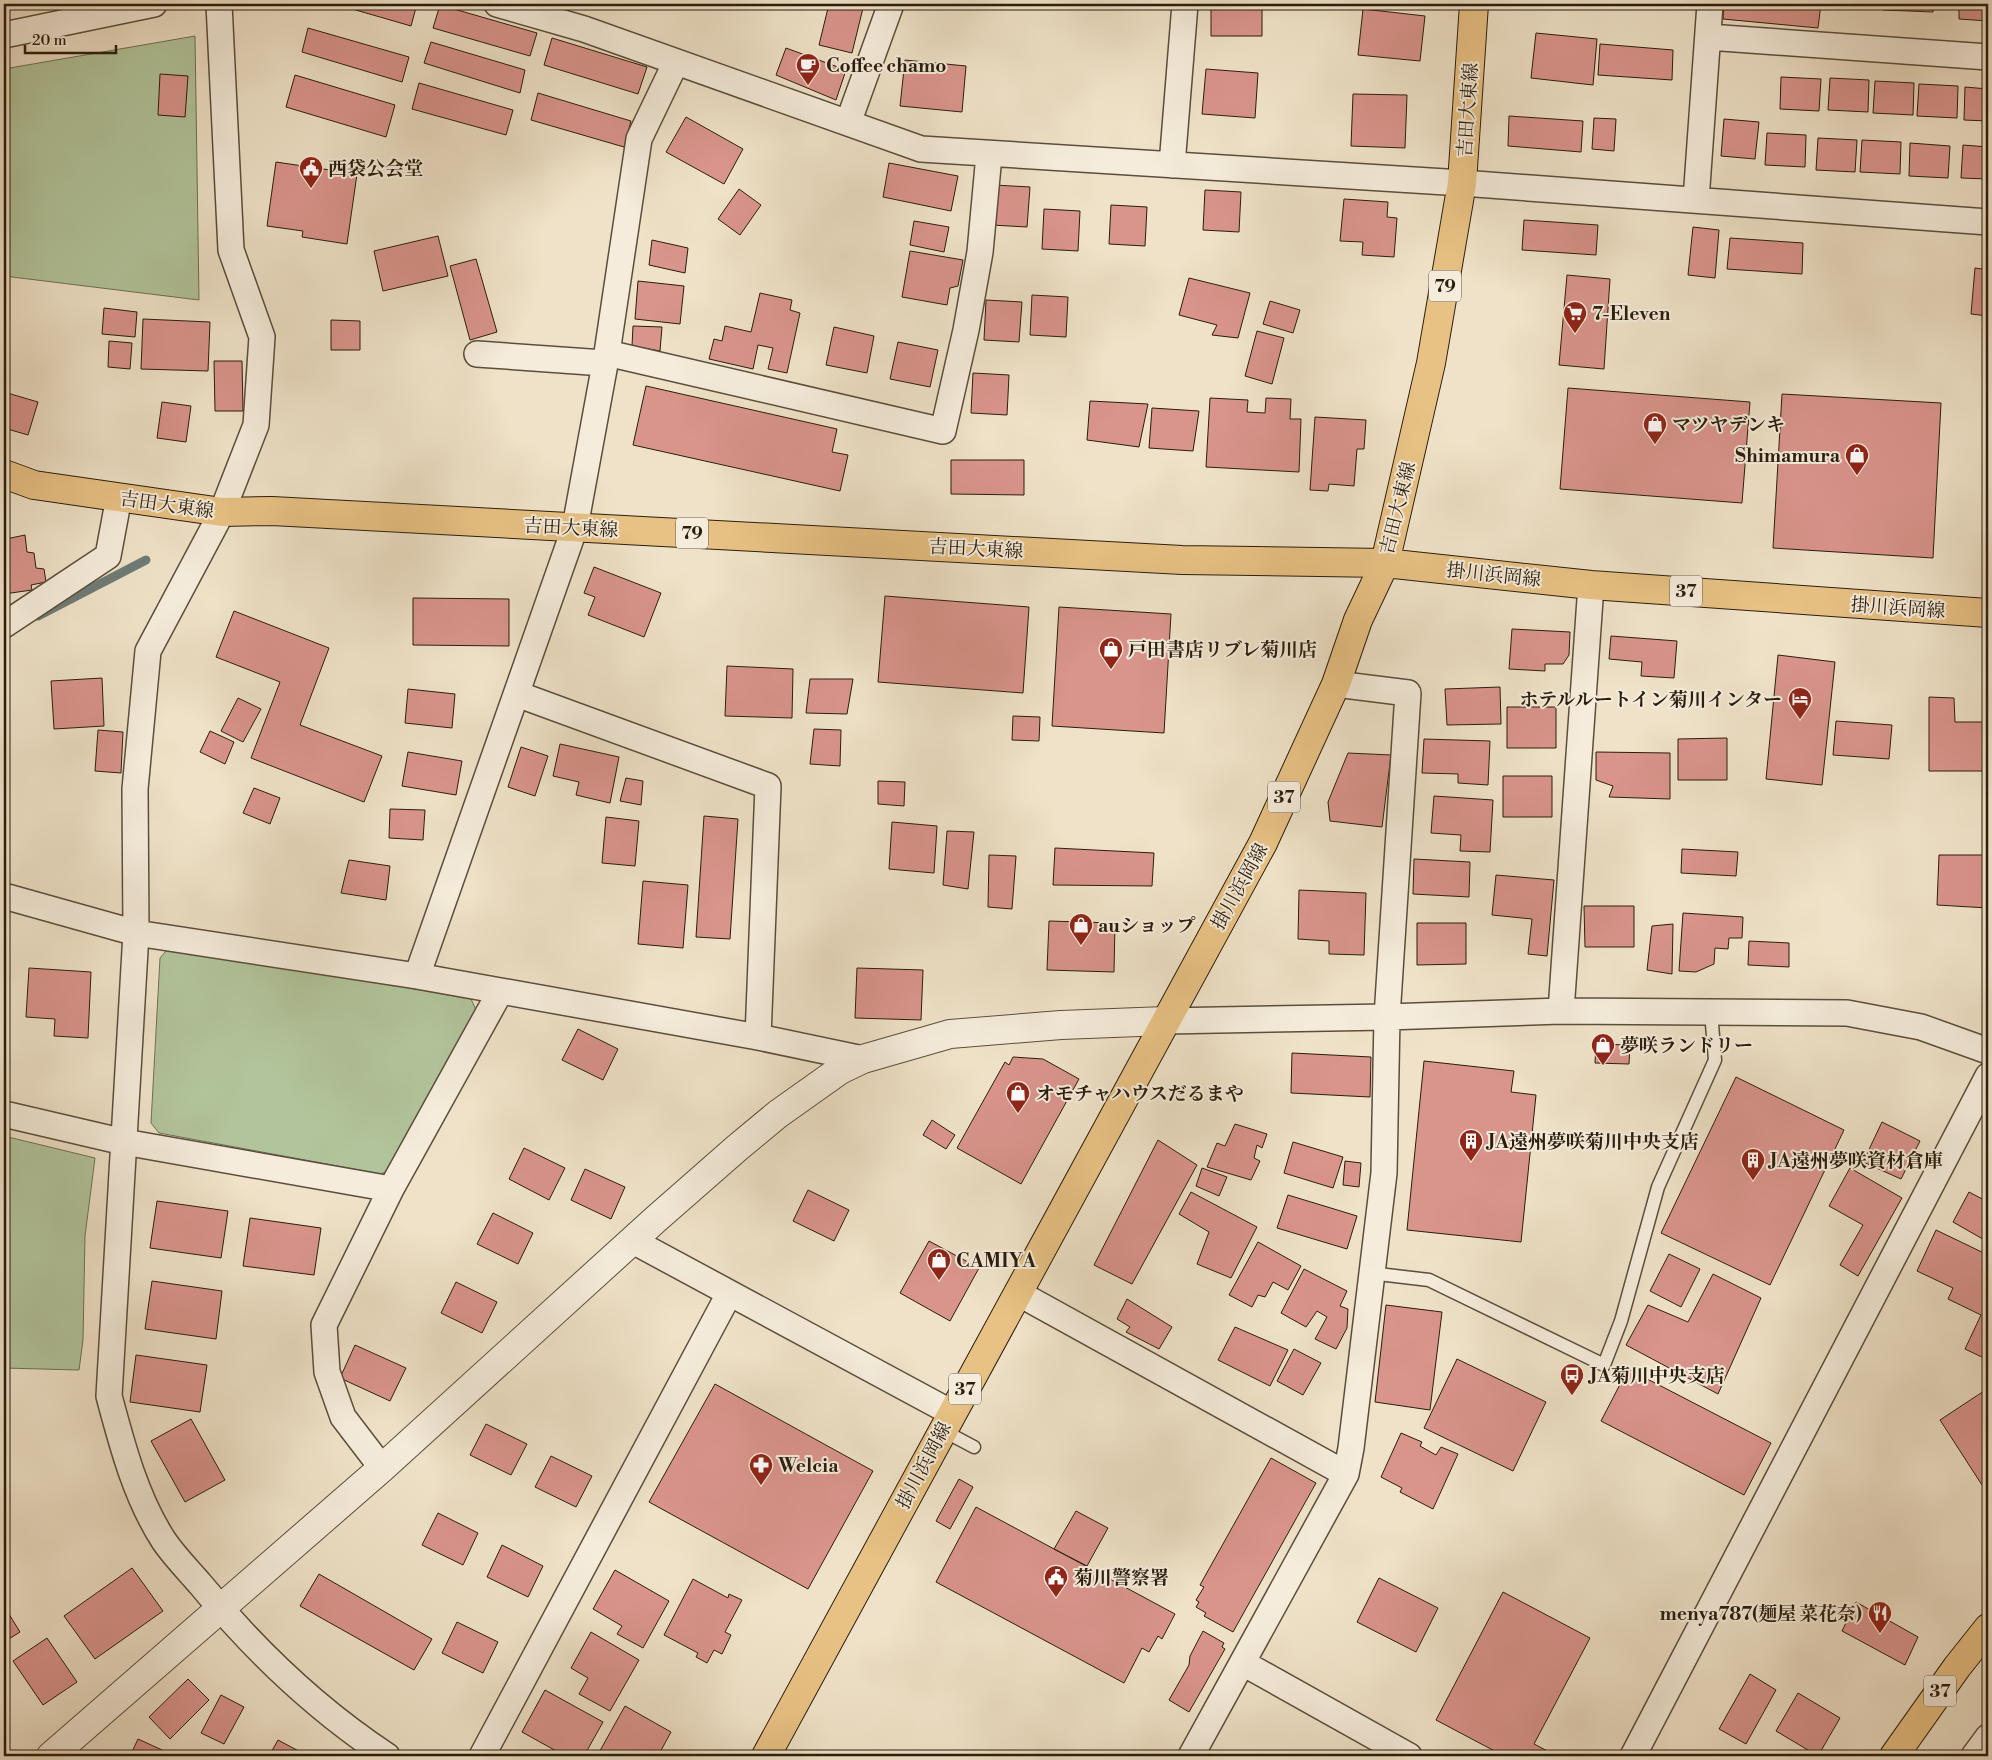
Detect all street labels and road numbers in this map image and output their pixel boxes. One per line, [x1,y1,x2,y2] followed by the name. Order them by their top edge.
[1453,62,1483,158] street label: 吉田大東線
[1429,270,1461,302] road number: 79
[1375,459,1421,557] street label: 吉田大東線
[118,486,216,523] street label: 吉田大東線
[523,514,619,542] street label: 吉田大東線
[676,518,708,548] road number: 79
[928,535,1024,563] street label: 吉田大東線
[1445,558,1542,592] street label: 掛川浜岡線
[1670,576,1702,606] road number: 37
[1850,593,1946,623] street label: 掛川浜岡線
[1268,782,1300,812] road number: 37
[1206,839,1273,934] street label: 掛川浜岡線
[949,1374,981,1405] road number: 37
[891,1418,957,1513] street label: 掛川浜岡線
[1924,1675,1956,1706] road number: 37

